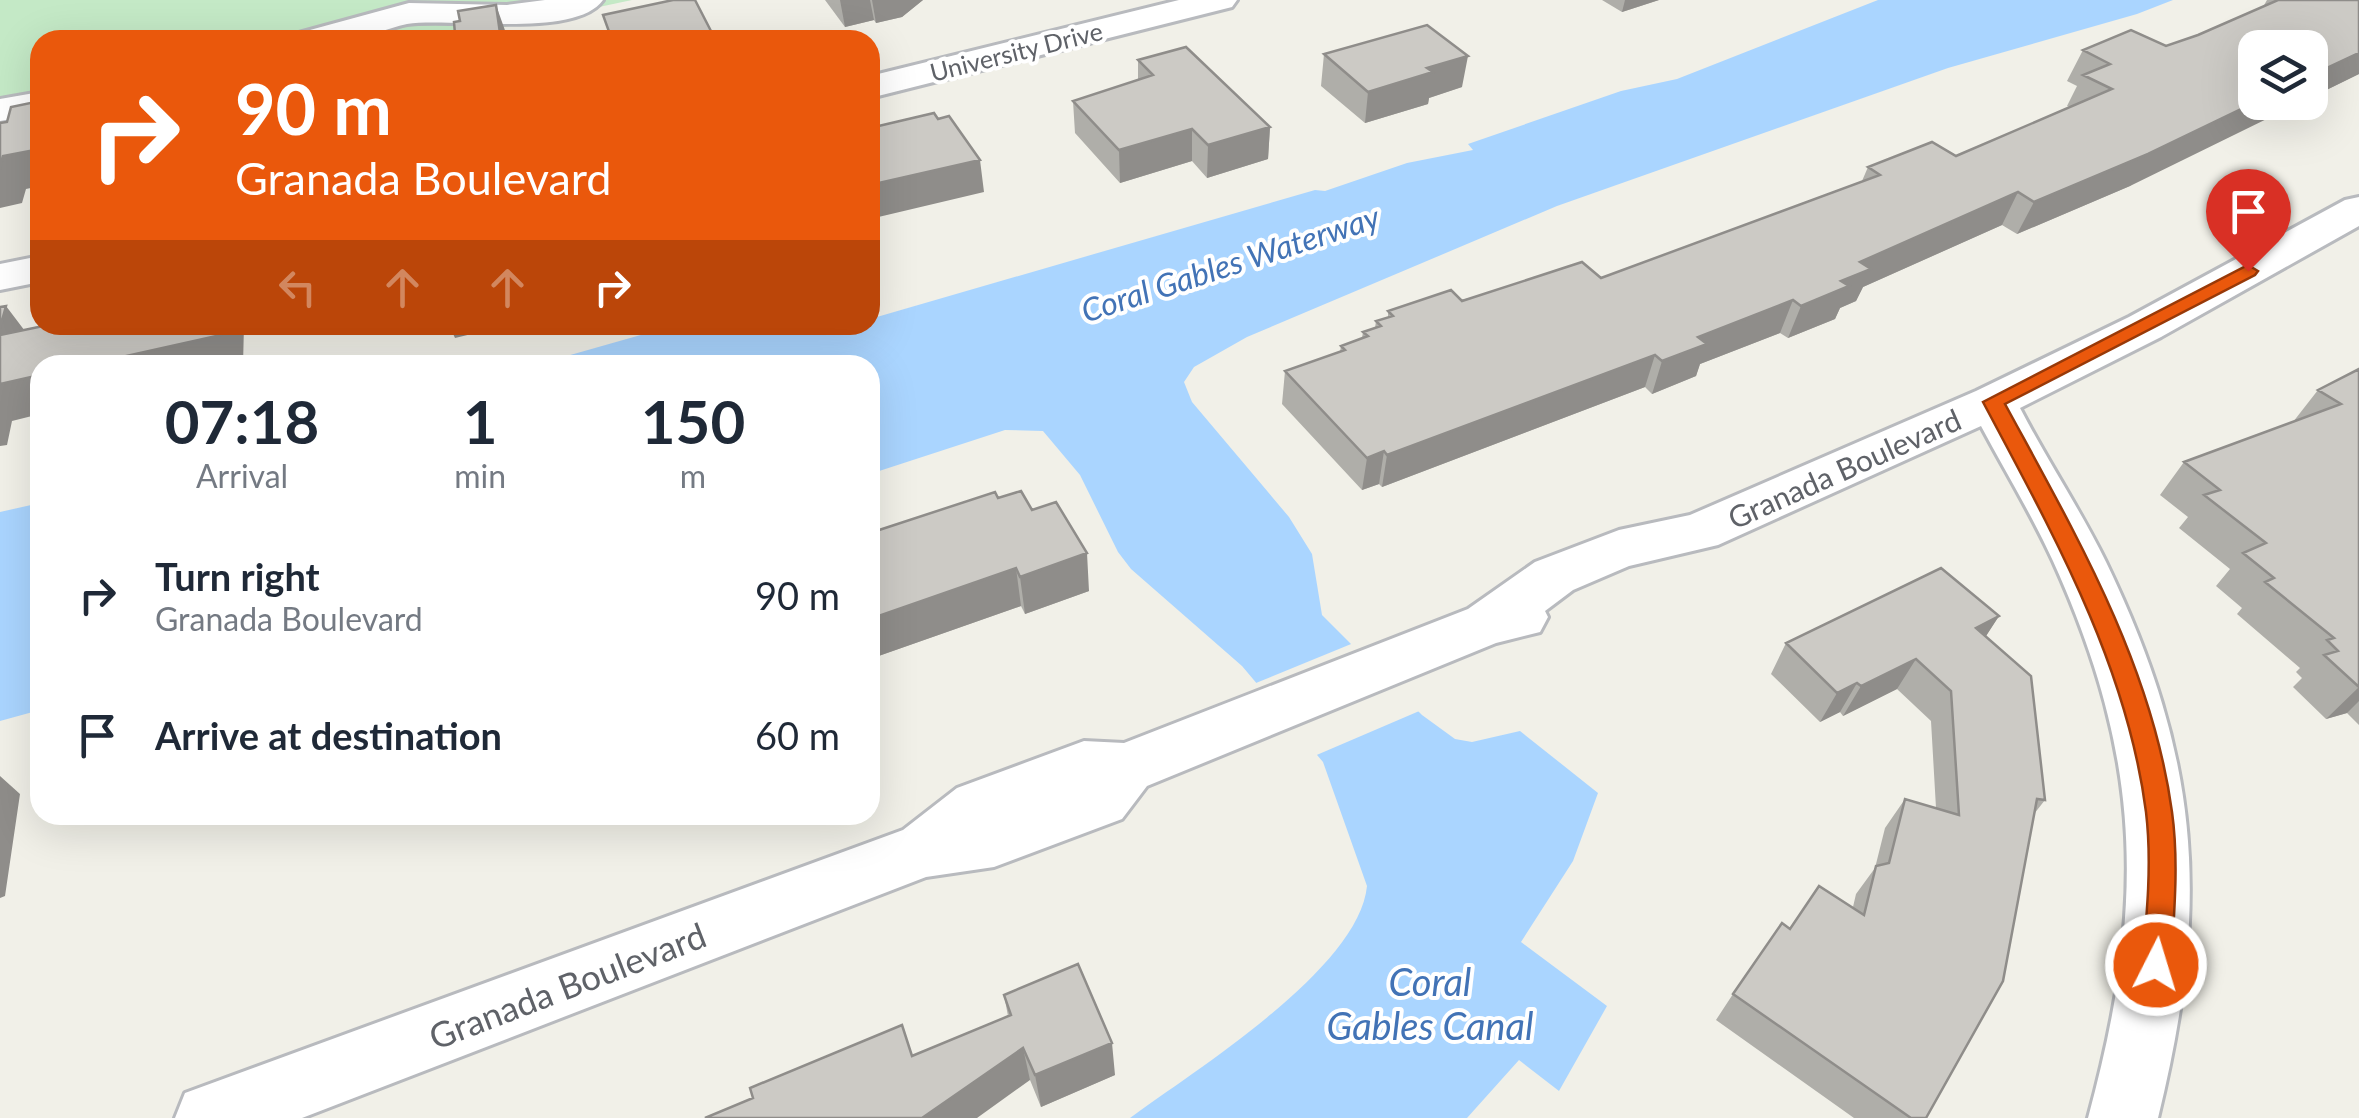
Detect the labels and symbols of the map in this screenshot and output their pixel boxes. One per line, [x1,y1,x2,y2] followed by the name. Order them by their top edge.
[927,15,1105,87] street label: University Drive
[2206,169,2291,272] pin
[1076,196,1385,330] water label: Coral Gables Waterway
[1722,401,1966,535] street label: Granada Boulevard
[423,913,711,1057] street label: Granada Boulevard
[2104,913,2208,1017] position arrow
[1327,958,1533,1048] water label: Coral Gables Canal

